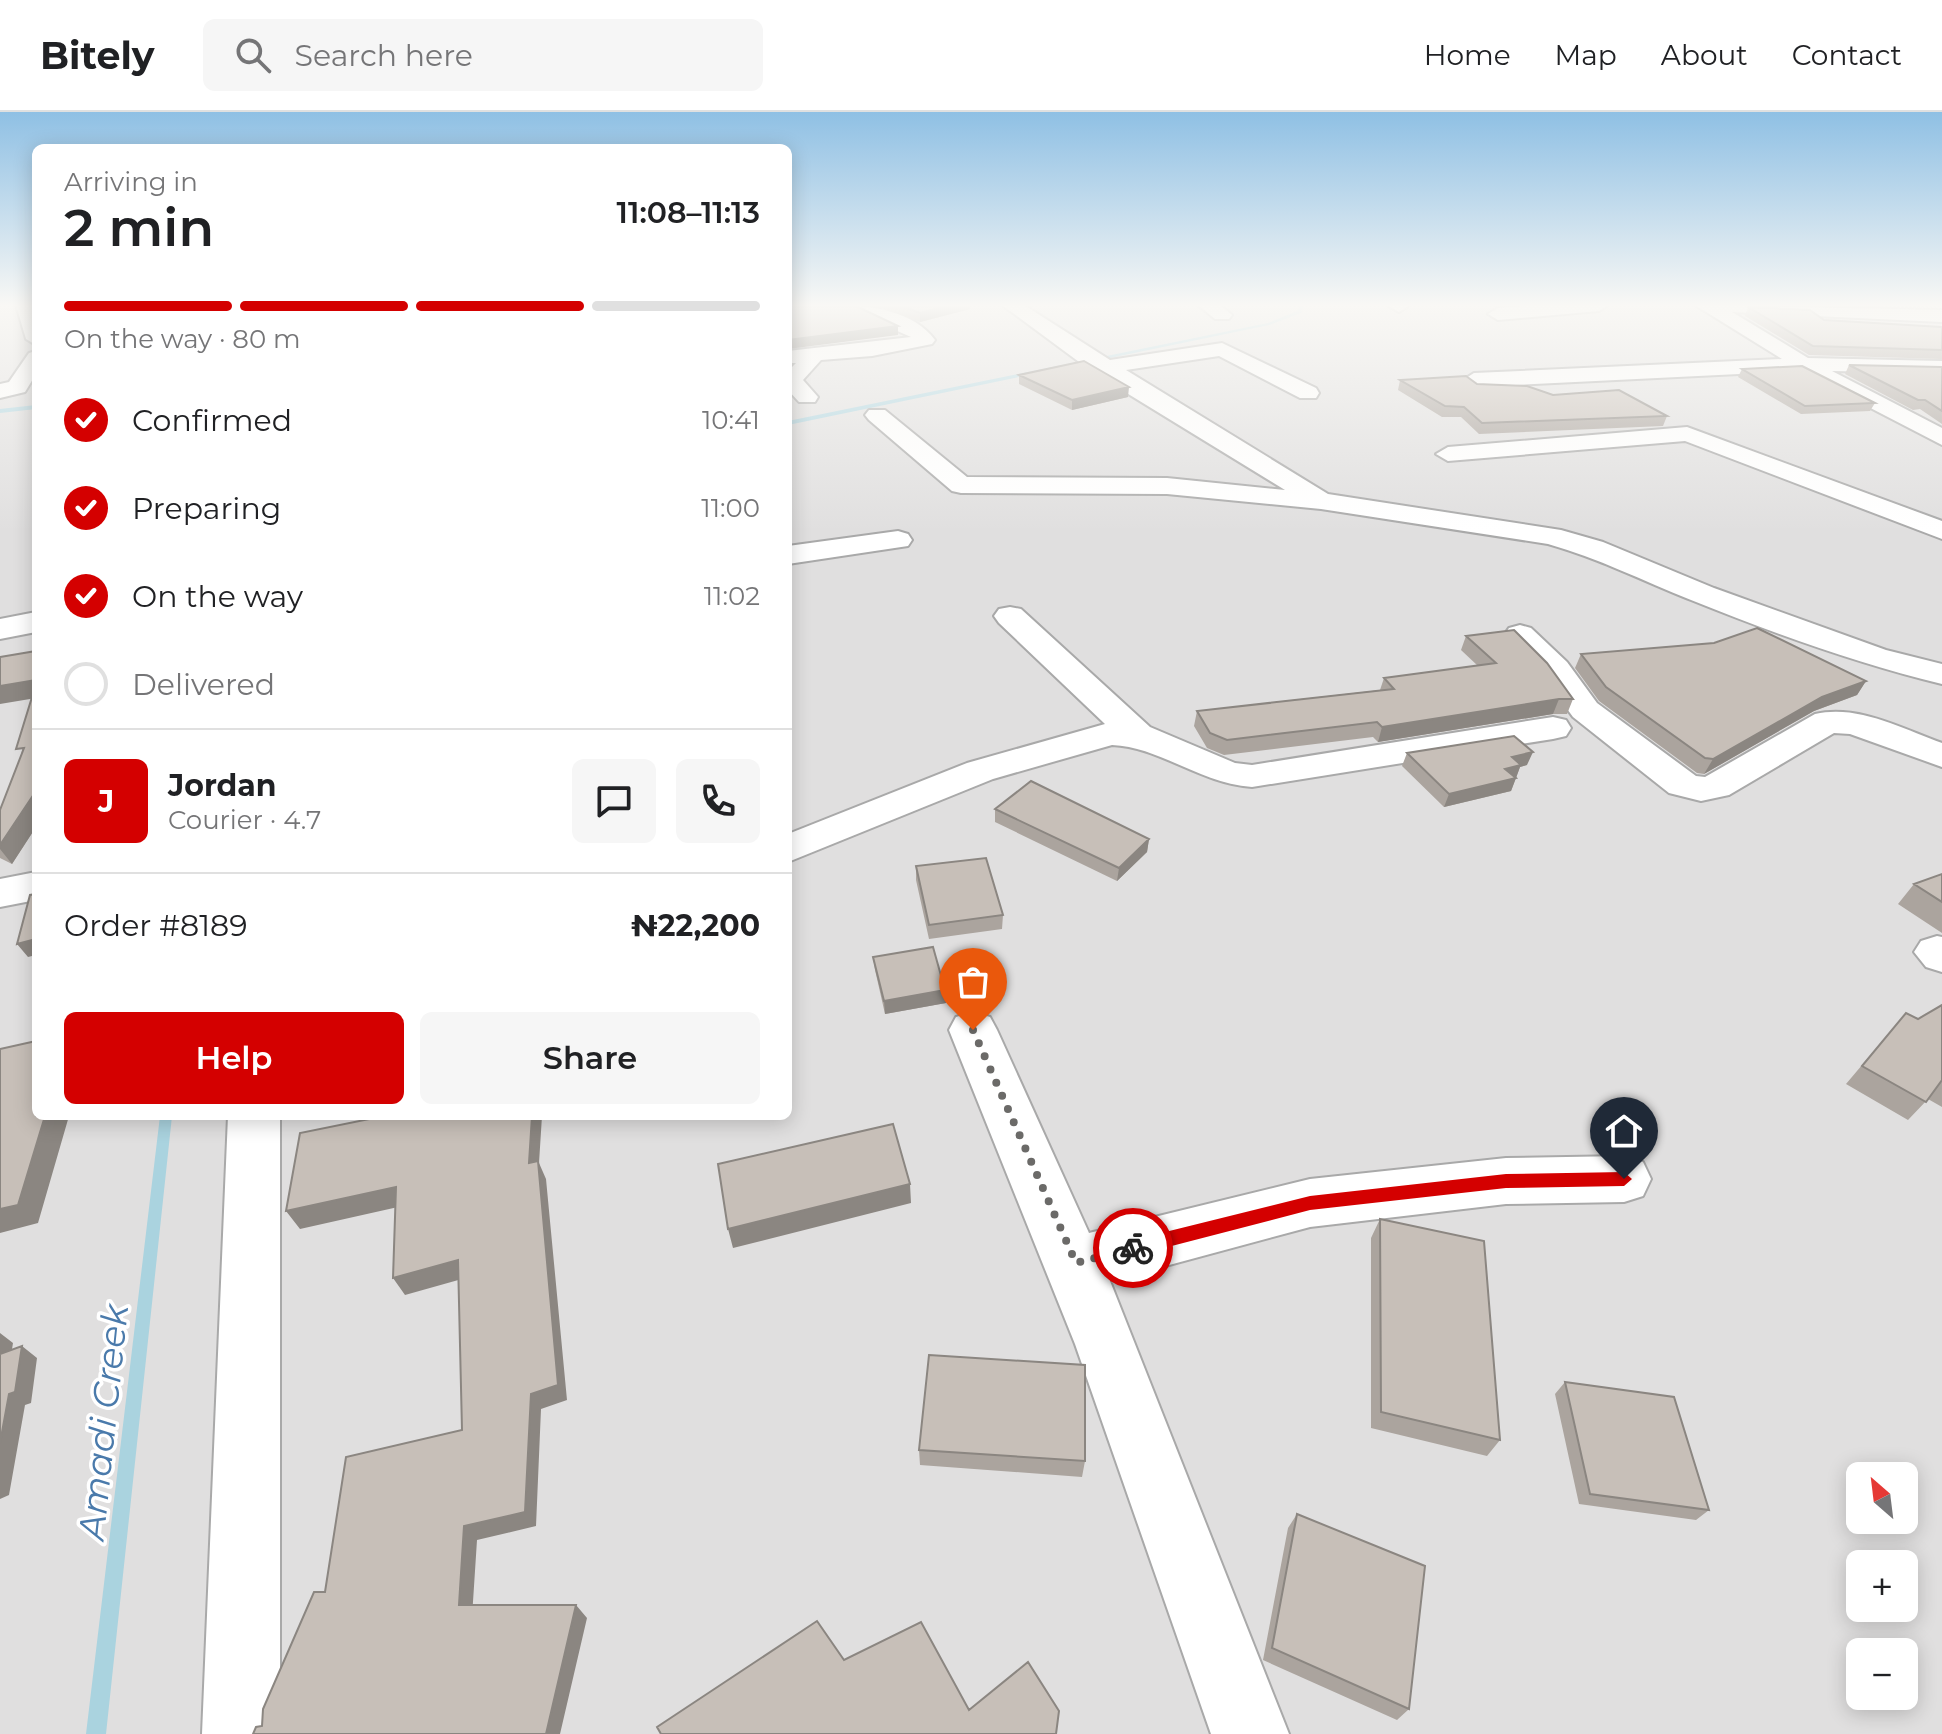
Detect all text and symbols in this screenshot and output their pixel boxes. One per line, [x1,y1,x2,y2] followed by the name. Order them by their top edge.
[203,19,763,91] search box
[40,32,155,79] text: Bitely
[231,33,275,77] icon: search
[295,37,473,74] text: Search here
[1424,38,1511,72] text: Home
[1555,38,1617,72] text: Map
[1661,38,1748,72] text: About
[1792,38,1902,72] text: Contact
[64,166,198,198] text: Arriving in
[617,194,760,231] text: 11:08–11:13
[64,196,214,259] text: 2 min
[64,323,301,355] text: On the way · 80 m
[64,398,108,442] icon: check
[132,402,292,439] text: Confirmed
[702,404,760,436] text: 10:41
[64,486,108,530] icon: check
[132,490,281,527] text: Preparing
[701,492,760,524] text: 11:00
[64,574,108,618] icon: check
[132,578,303,615] text: On the way
[704,580,760,612] text: 11:02
[132,666,275,703] text: Delivered
[572,759,656,843] button: chat
[676,759,760,843] button: phone
[168,767,277,804] text: Jordan
[98,783,114,820] text: J
[168,804,321,836] text: Courier · 4.7
[64,907,247,944] text: Order #8189
[631,907,760,944] text: ₦22,200
[939,948,1007,1030] pin
[951,960,995,1004] icon: bag
[64,1012,404,1104] button: Help
[420,1012,760,1104] button: Share
[1590,1097,1658,1179] pin
[1602,1109,1646,1153] icon: home
[1093,1208,1173,1288] courier
[1111,1226,1155,1270] icon: bike
[69,1300,137,1544] water label: Amadi Creek
[1846,1462,1918,1534] north arrow
[1846,1462,1918,1710] map controls
[1846,1550,1918,1622] button: +
[1846,1638,1918,1710] button: −

